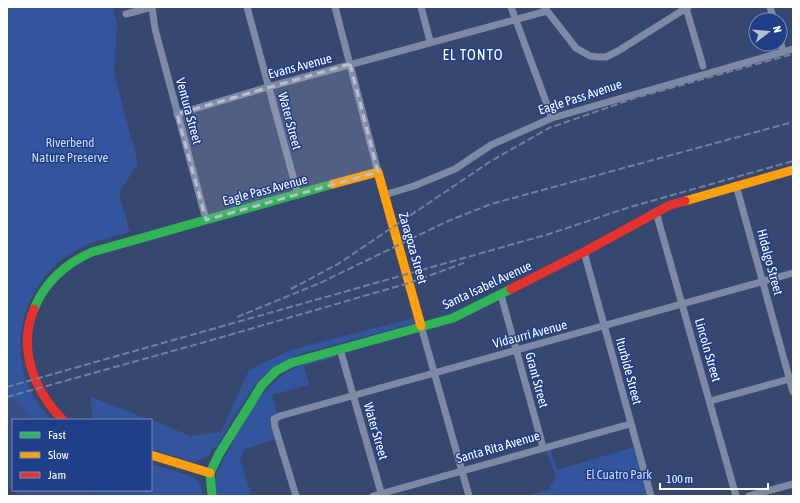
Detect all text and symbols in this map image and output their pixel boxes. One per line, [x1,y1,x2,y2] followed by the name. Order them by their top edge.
[748,12,788,52] north arrow
[771,24,784,34] text: N
[442,46,504,63] district label: EL TONTO
[266,50,334,82] street label: Evans Avenue
[173,76,205,146] street label: Ventura Street
[536,76,624,118] street label: Eagle Pass Avenue
[275,91,305,152] street label: Water Street
[32,135,109,165] park label: Riverbend Nature Preserve
[221,171,309,209] street label: Eagle Pass Avenue
[396,210,430,286] street label: Zaragoza Street
[754,227,786,297] street label: Hidalgo Street
[440,258,534,312] street label: Santa Isabel Avenue
[491,317,569,351] street label: Vidaurri Avenue
[692,317,724,384] street label: Lincoln Street
[613,336,645,406] street label: Iturbide Street
[522,351,552,410] street label: Grant Street
[361,401,391,462] street label: Water Street
[12,419,152,491] legend
[48,428,66,442] text: Fast
[454,428,542,466] street label: Santa Rita Avenue
[48,448,69,462] text: Slow
[660,465,768,491] scale bar
[586,467,652,482] park label: El Cuatro Park
[48,468,66,482] text: Jam
[666,472,693,486] text: 100 m

